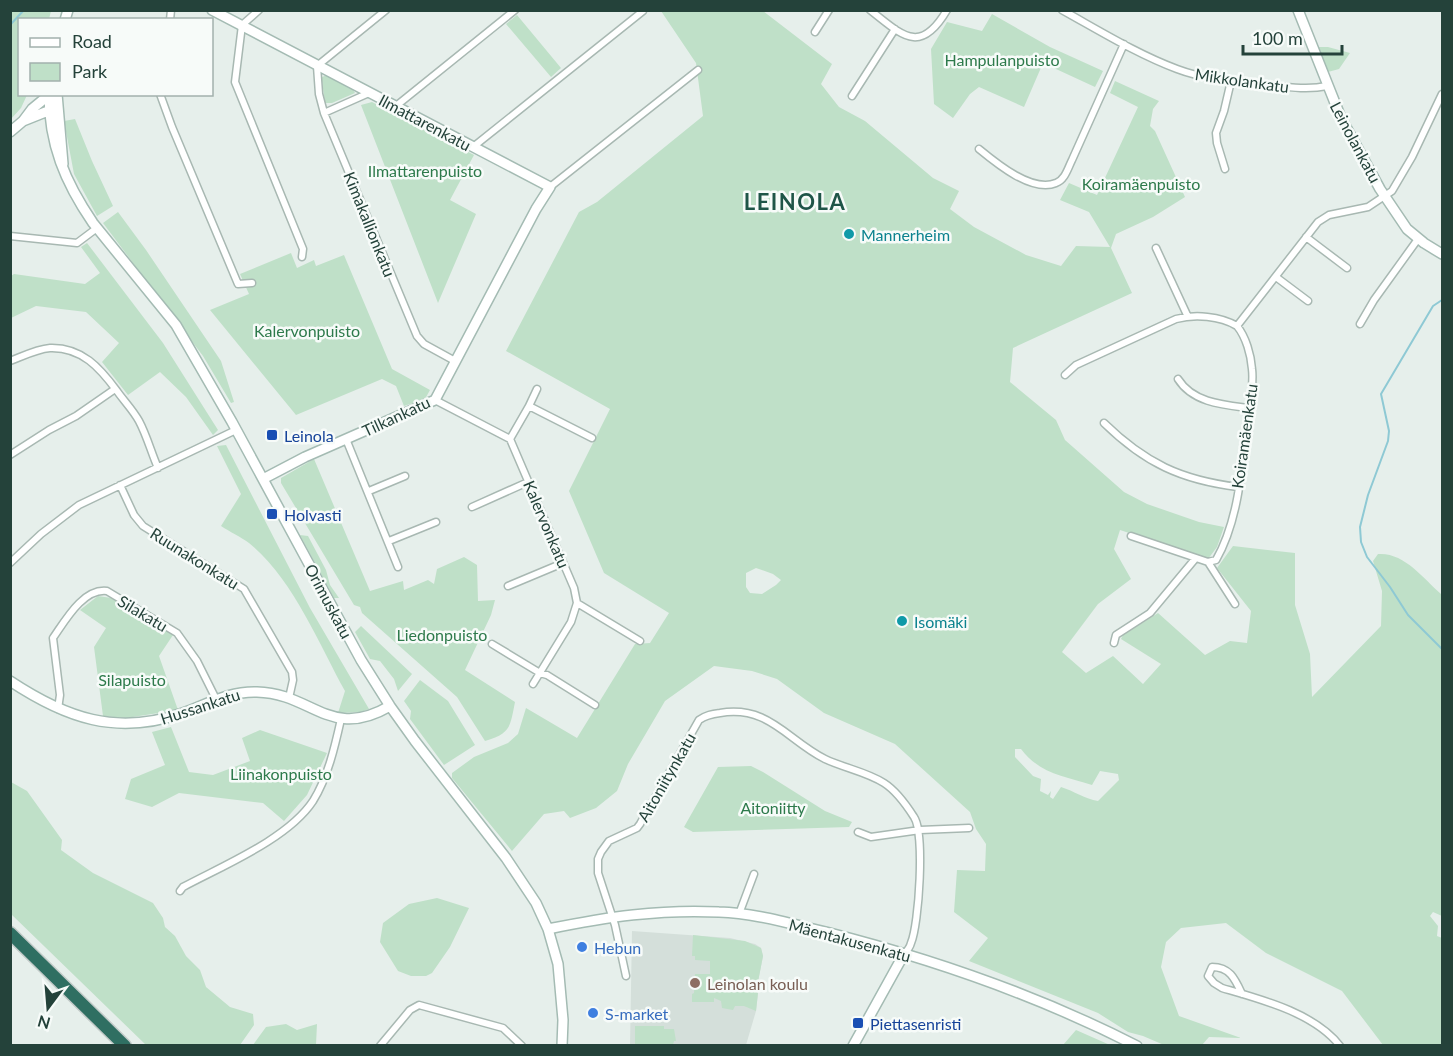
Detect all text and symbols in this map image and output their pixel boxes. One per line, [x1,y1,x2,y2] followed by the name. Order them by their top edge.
[18,18,213,96] legend
[1243,18,1342,56] scale bar
[1252,27,1303,49] text: 100 m
[72,30,112,52] text: Road
[944,50,1060,69] park label: Hampulanpuisto
[72,60,108,82] text: Park
[1194,64,1290,96] street label: Mikkolankatu
[376,90,474,154] street label: Ilmattarenkatu
[1327,98,1385,186] street label: Leinolankatu
[368,161,482,180] park label: Ilmattarenpuisto
[340,169,400,279] street label: Kimakallionkatu
[1082,174,1200,193] park label: Koiramäenpuisto
[744,188,846,215] district label: LEINOLA
[861,225,950,244] place label: Mannerheim
[842,227,856,241] marker: Mannerheim
[254,321,360,340] park label: Kalervonpuisto
[1227,382,1261,490] street label: Koiramäenkatu
[359,392,433,440] street label: Tilkankatu
[284,426,334,445] place label: Leinola
[265,428,279,442] marker: Leinola
[520,477,574,571] street label: Kalervonkatu
[284,505,342,524] place label: Holvasti
[265,507,279,521] marker: Holvasti
[147,523,243,593] street label: Ruunakonkatu
[301,560,357,642] street label: Orimuskatu
[115,591,171,635] street label: Silakatu
[914,612,967,631] place label: Isomäki
[895,614,909,628] marker: Isomäki
[397,625,487,644] park label: Liedonpuisto
[98,670,166,689] park label: Silapuisto
[158,684,242,728] street label: Hussankatu
[633,729,699,825] street label: Aitoniitynkatu
[230,764,332,783] park label: Liinakonpuisto
[740,798,806,817] park label: Aitoniitty
[787,915,913,965] street label: Mäentakusenkatu
[594,938,641,957] place label: Hebun
[575,940,589,954] marker: Hebun
[707,974,808,993] place label: Leinolan koulu
[688,976,702,990] marker: Leinolan koulu
[18,978,78,1038] north arrow
[605,1004,669,1023] place label: S-market
[586,1006,600,1020] marker: S-market
[35,1012,52,1034] text: N
[870,1014,961,1033] place label: Piettasenristi
[851,1016,865,1030] marker: Piettasenristi

